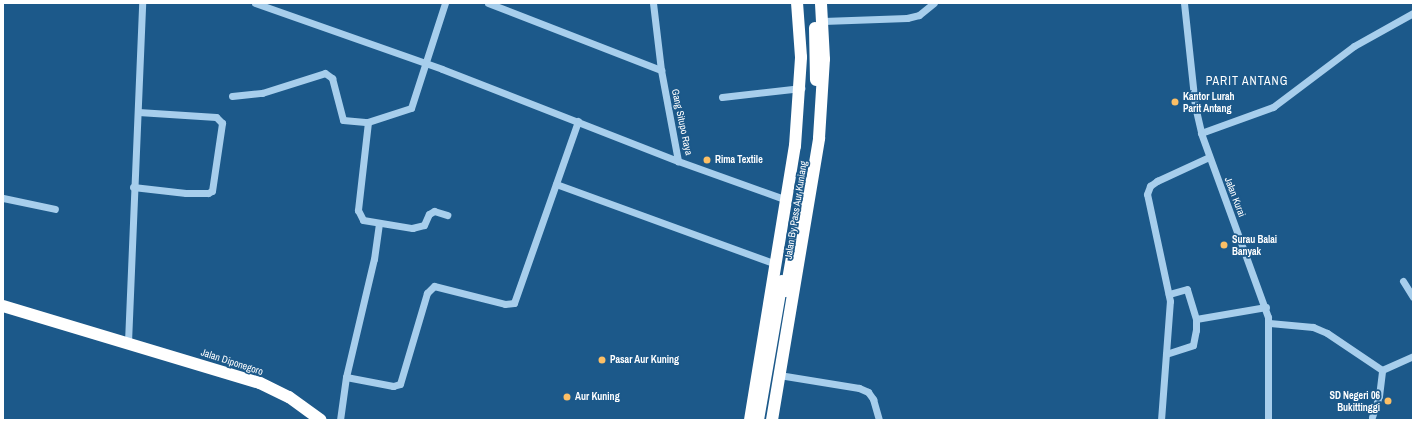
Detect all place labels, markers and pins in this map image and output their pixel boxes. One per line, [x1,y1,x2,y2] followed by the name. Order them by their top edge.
[1183,90,1234,114] place label: Kantor Lurah Parit Antang
[1170,97,1180,107] marker: Kantor Lurah Parit Antang
[715,154,763,166] place label: Rima Textile
[702,155,712,165] marker: Rima Textile
[1232,233,1277,256] place label: Surau Balai Banyak
[1219,240,1229,250] marker: Surau Balai Banyak
[610,354,679,366] place label: Pasar Aur Kuning
[597,355,607,365] marker: Pasar Aur Kuning
[1329,389,1380,412] place label: SD Negeri 06 Bukittinggi
[575,391,620,403] place label: Aur Kuning
[562,392,572,402] marker: Aur Kuning
[1383,396,1393,406] marker: SD Negeri 06 Bukittinggi

